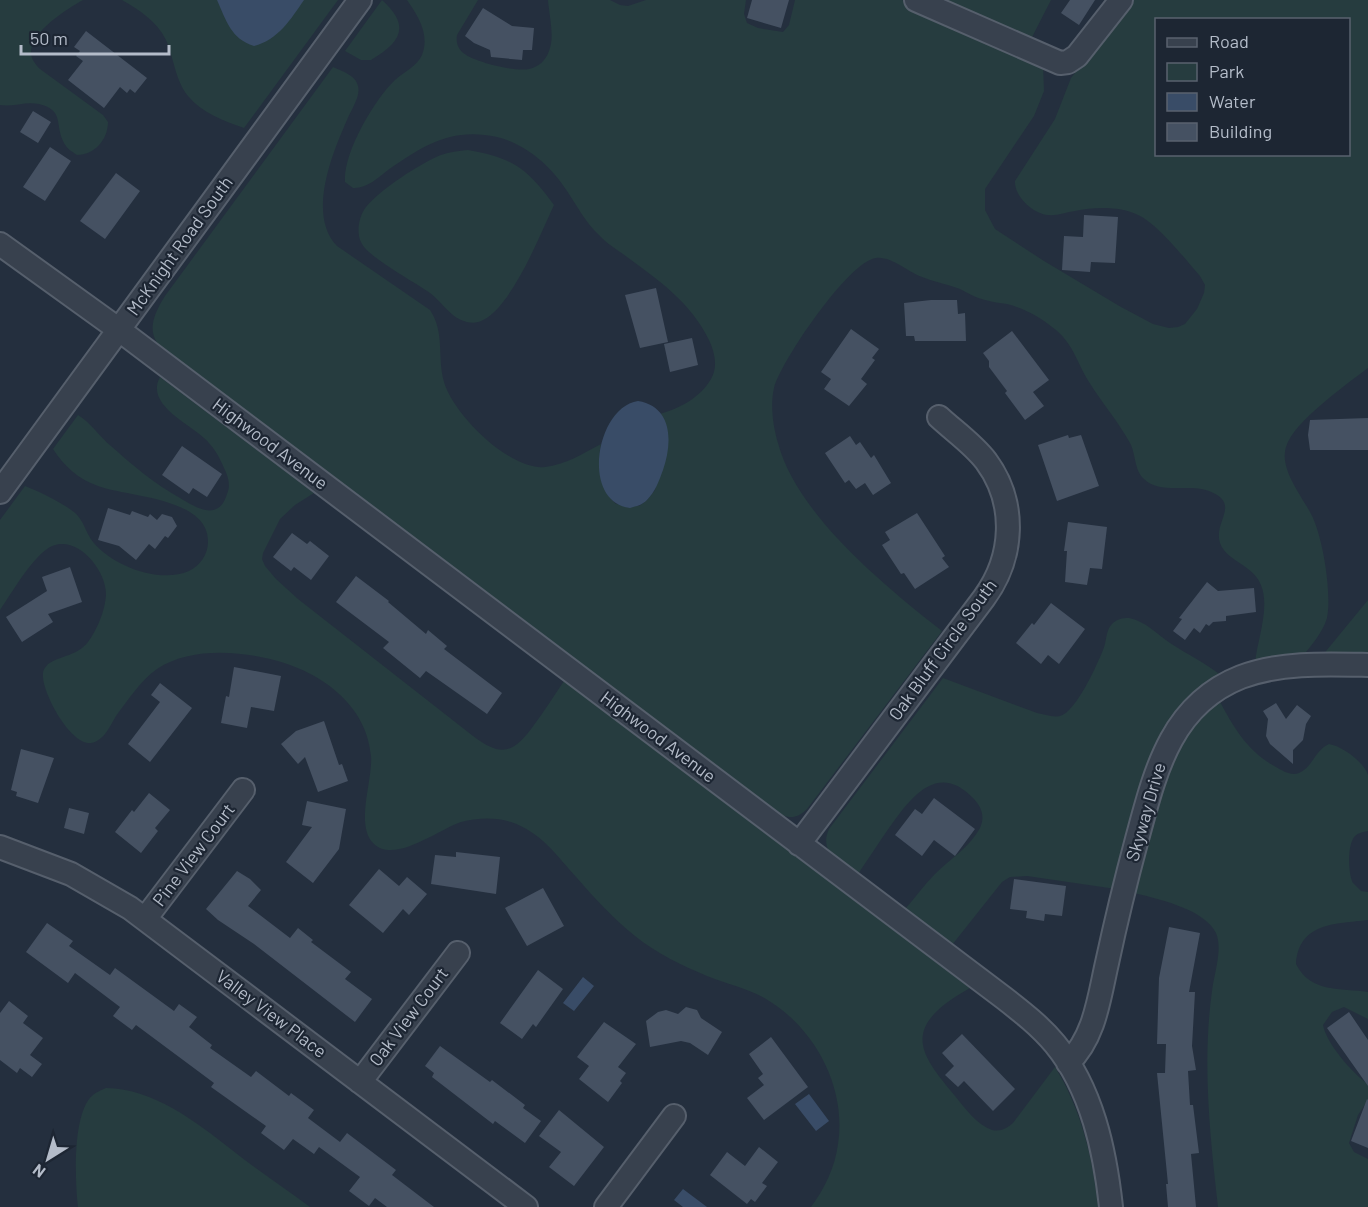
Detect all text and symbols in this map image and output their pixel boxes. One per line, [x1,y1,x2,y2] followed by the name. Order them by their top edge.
[21,18,170,56] scale bar
[1155,18,1350,156] legend
[30,27,68,49] text: 50 m
[1209,30,1249,52] text: Road
[1209,60,1244,82] text: Park
[1209,90,1256,112] text: Water
[1209,120,1272,142] text: Building
[121,172,237,319] street label: McKnight Road South
[209,393,333,494] street label: Highwood Avenue
[884,574,1001,724] street label: Oak Bluff Circle South
[597,686,721,787] street label: Highwood Avenue
[1120,760,1170,864] street label: Skyway Drive
[147,799,239,910] street label: Pine View Court
[364,963,452,1070] street label: Oak View Court
[212,965,331,1062] street label: Valley View Place
[18,1129,78,1189] north arrow
[29,1161,49,1182] text: N

